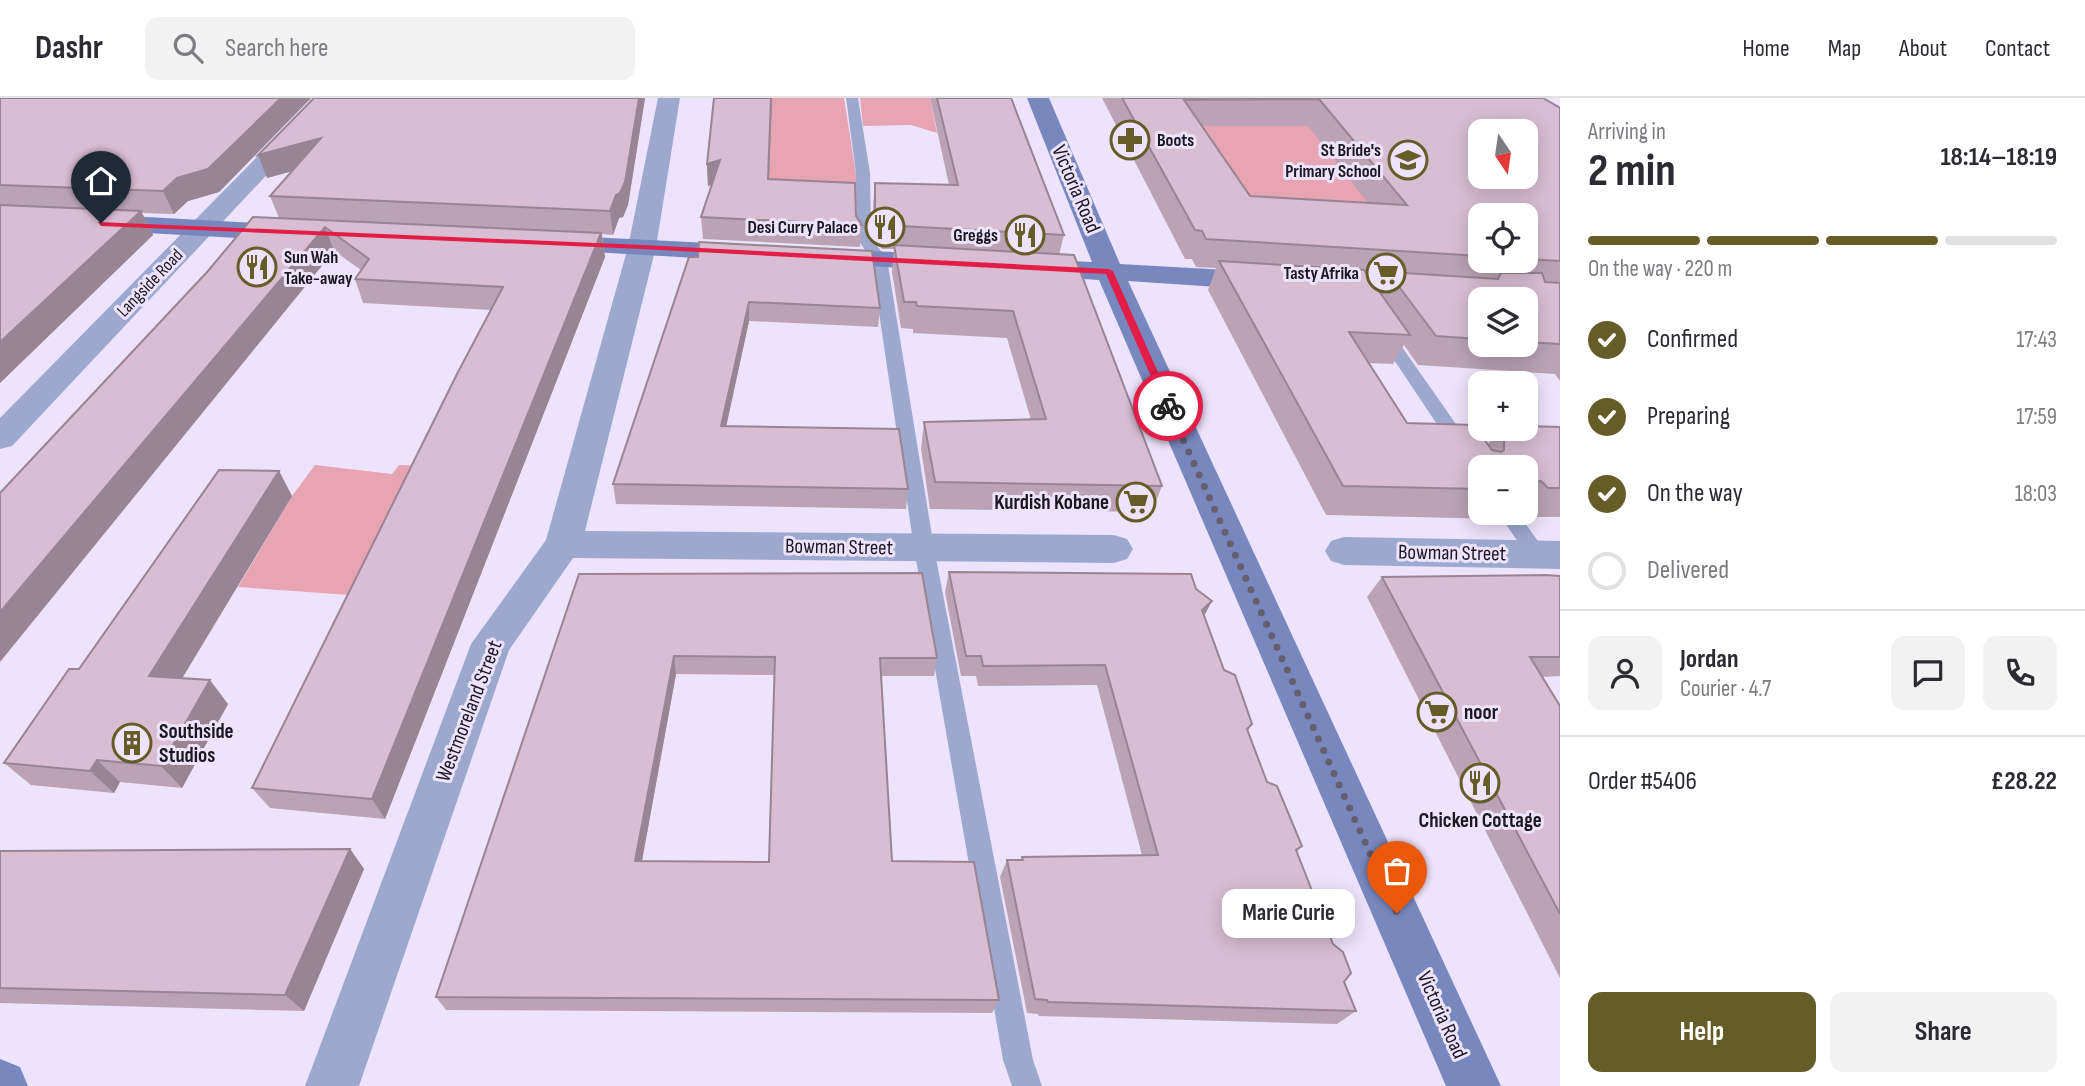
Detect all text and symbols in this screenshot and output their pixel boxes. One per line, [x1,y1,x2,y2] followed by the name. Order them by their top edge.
[145,17,635,80] search box
[35,28,103,68] text: Dashr
[169,29,207,67] icon: search
[225,33,328,64] text: Search here
[1742,34,1790,63] text: Home
[1828,34,1861,63] text: Map
[1899,34,1947,63] text: About
[1985,34,2050,63] text: Contact
[1588,118,1666,146] text: Arriving in
[1109,119,1151,161] pharmacy icon: Boots
[1468,119,1538,189] north arrow
[1468,119,1538,525] map controls
[1157,130,1194,151] place label: Boots
[1387,139,1429,181] school or university icon: St Bride's Primary School
[1285,140,1381,182] place label: St Bride's Primary School
[1046,141,1106,237] street label: Victoria Road
[1940,142,2057,173] text: 18:14–18:19
[1588,144,1676,199] text: 2 min
[71,151,131,223] pin
[82,162,120,200] icon: home
[1468,203,1538,273] button: locate
[864,206,906,248] restaurant icon: Desi Curry Palace
[1004,214,1046,256] restaurant icon: Greggs
[747,217,858,238] place label: Desi Curry Palace
[953,225,998,246] place label: Greggs
[113,245,187,321] street label: Langside Road
[236,246,278,288] restaurant icon: Sun Wah Take-away
[284,247,353,289] place label: Sun Wah Take-away
[1365,252,1407,294] supermarket icon: Tasty Afrika
[1588,255,1732,283] text: On the way · 220 m
[1283,263,1359,284] place label: Tasty Afrika
[1468,287,1538,357] button: layers
[1588,321,1626,359] icon: check
[1647,324,1738,355] text: Confirmed
[2016,326,2057,354] text: 17:43
[1133,371,1203,441] courier
[1468,371,1538,441] button: +
[1149,387,1187,425] icon: bike
[1588,398,1626,436] icon: check
[1647,401,1730,432] text: Preparing
[2016,403,2057,431] text: 17:59
[1468,455,1538,525] button: −
[1588,475,1626,513] icon: check
[1647,478,1743,509] text: On the way
[2015,480,2057,508] text: 18:03
[1115,481,1157,523] supermarket icon: Kurdish Kobane
[994,490,1109,515] place label: Kurdish Kobane
[785,534,893,560] street label: Bowman Street
[1398,540,1506,566] street label: Bowman Street
[1647,555,1729,586] text: Delivered
[1588,636,1662,710] button: person
[1891,636,1965,710] button: chat
[1983,636,2057,710] button: phone
[431,637,507,785] street label: Westmoreland Street
[1680,644,1738,675] text: Jordan
[1680,675,1771,703] text: Courier · 4.7
[1416,691,1458,733] supermarket icon: noor
[1464,700,1499,725] place label: noor
[159,719,234,768] place label: Southside Studios
[111,722,153,764] building icon: Southside Studios
[1459,762,1501,804] restaurant icon: Chicken Cottage
[1588,766,1697,797] text: Order #5406
[1991,766,2057,797] text: £28.22
[1418,808,1542,833] place label: Chicken Cottage
[1367,841,1427,913] pin
[1378,852,1416,890] icon: bag
[1222,888,1355,938] callout: Marie Curie
[1242,899,1335,927] text: Marie Curie
[1412,967,1472,1063] street label: Victoria Road
[1588,992,1816,1072] button: Help
[1830,992,2057,1072] button: Share

